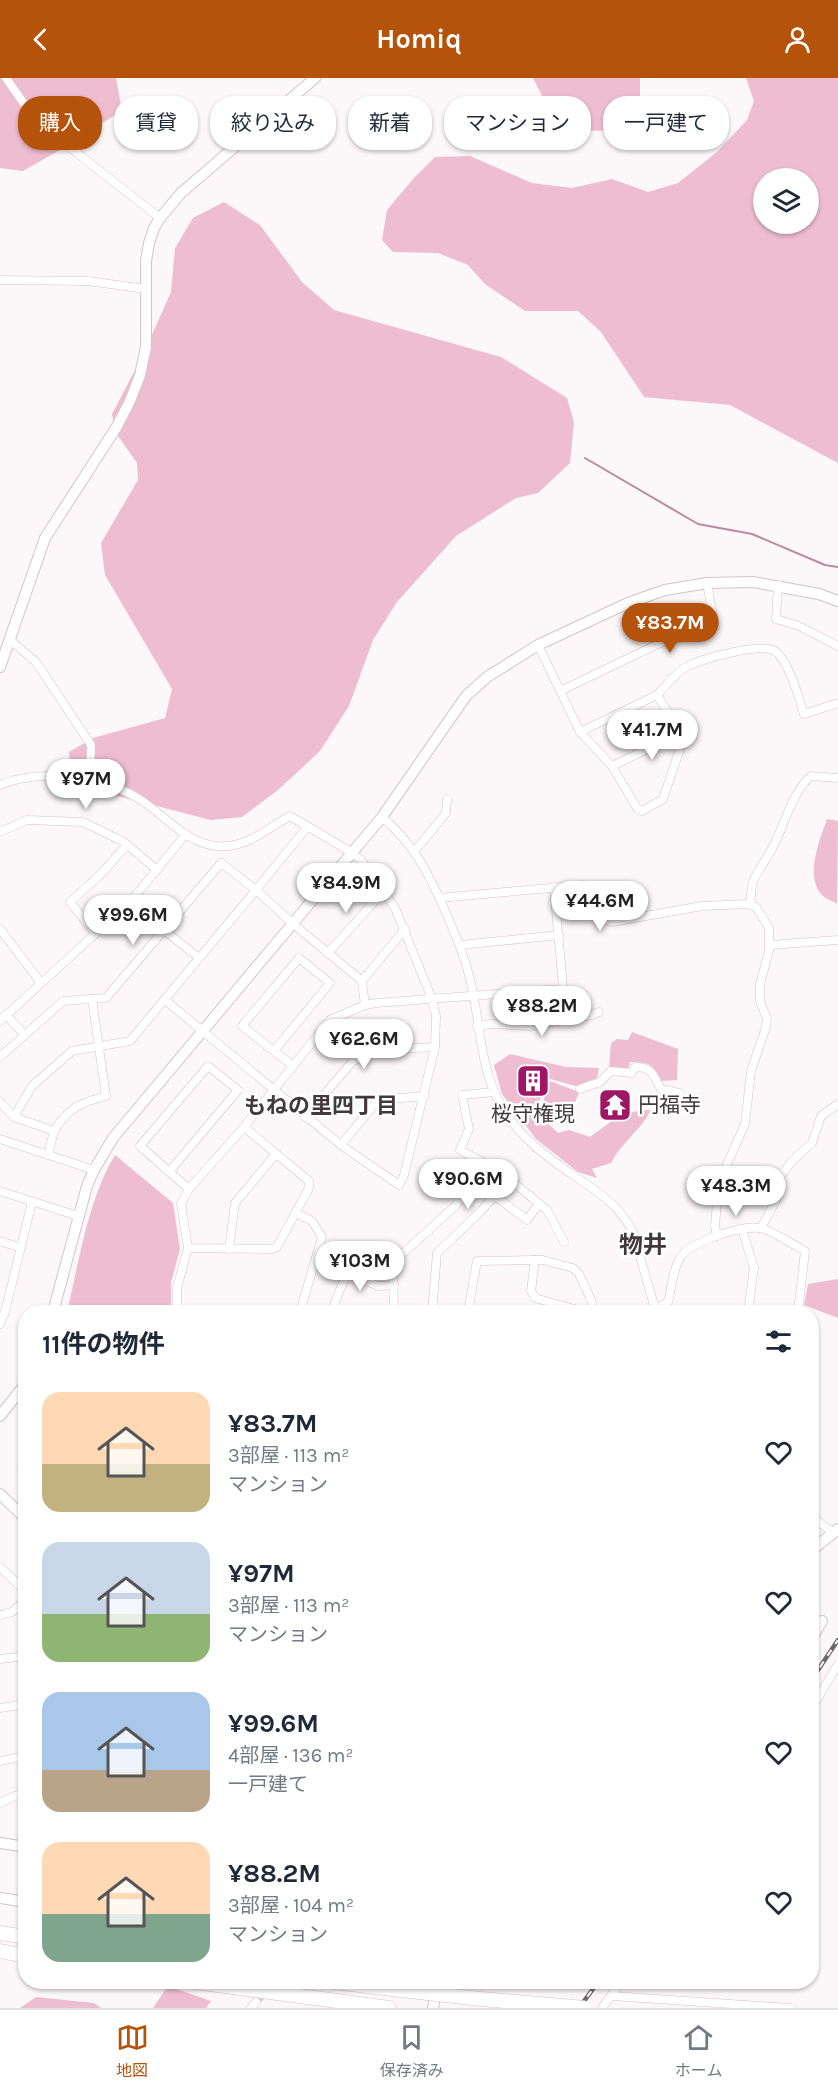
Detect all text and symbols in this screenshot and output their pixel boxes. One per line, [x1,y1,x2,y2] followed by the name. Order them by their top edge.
[24,23,57,56] icon: back
[376,23,462,55] text: Homiq
[781,23,814,56] icon: person
[18,96,102,150] chip: 購入
[114,96,198,150] chip: 賃貸
[210,96,336,150] chip: 絞り込み
[348,96,432,150] chip: 新着
[444,96,591,150] chip: マンション
[603,96,729,150] chip: 一戸建て
[753,168,819,234] map controls
[753,168,819,234] button: layers
[621,603,719,654] pin: ¥83.7M
[636,611,704,634] text: ¥83.7M
[603,710,701,761] pin: ¥41.7M
[621,718,683,741] text: ¥41.7M
[50,759,122,810] pin: ¥97M
[60,767,112,790] text: ¥97M
[297,863,395,914] pin: ¥84.9M
[311,871,381,894] text: ¥84.9M
[551,881,649,932] pin: ¥44.6M
[565,889,635,912] text: ¥44.6M
[84,895,182,946] pin: ¥99.6M
[98,903,168,926] text: ¥99.6M
[493,986,591,1037] pin: ¥88.2M
[506,994,578,1017] text: ¥88.2M
[315,1019,413,1070] pin: ¥62.6M
[329,1027,399,1050] text: ¥62.6M
[515,1063,551,1099] building icon: 桜守権現
[597,1087,633,1123] temple icon: 円福寺
[244,1093,398,1119] district label: もねの里四丁目
[638,1093,701,1117] place label: 円福寺
[491,1102,575,1126] place label: 桜守権現
[419,1159,517,1210] pin: ¥90.6M
[687,1166,785,1217] pin: ¥48.3M
[433,1167,503,1190] text: ¥90.6M
[701,1174,771,1197] text: ¥48.3M
[619,1231,667,1259] district label: 物井
[318,1241,402,1292] pin: ¥103M
[329,1249,391,1272] text: ¥103M
[762,1325,795,1358] icon: filters
[42,1329,165,1360] text: 11件の物件
[228,1408,318,1439] text: ¥83.7M
[90,1416,162,1488] icon: home
[762,1436,795,1469] icon: heart
[228,1444,349,1467] text: 3部屋 · 113 m²
[228,1473,328,1496] text: マンション
[228,1558,295,1589] text: ¥97M
[90,1566,162,1638] icon: home
[762,1586,795,1619] icon: heart
[228,1594,349,1617] text: 3部屋 · 113 m²
[228,1623,328,1646] text: マンション
[228,1708,319,1739] text: ¥99.6M
[90,1716,162,1788] icon: home
[762,1736,795,1769] icon: heart
[228,1744,354,1767] text: 4部屋 · 136 m²
[228,1773,308,1796] text: 一戸建て
[228,1858,321,1889] text: ¥88.2M
[90,1866,162,1938] icon: home
[762,1886,795,1919] icon: heart
[228,1894,354,1917] text: 3部屋 · 104 m²
[228,1923,328,1946] text: マンション
[116,2021,149,2081] tab: 地図
[380,2021,444,2081] tab: 保存済み
[675,2021,722,2081] tab: ホーム

